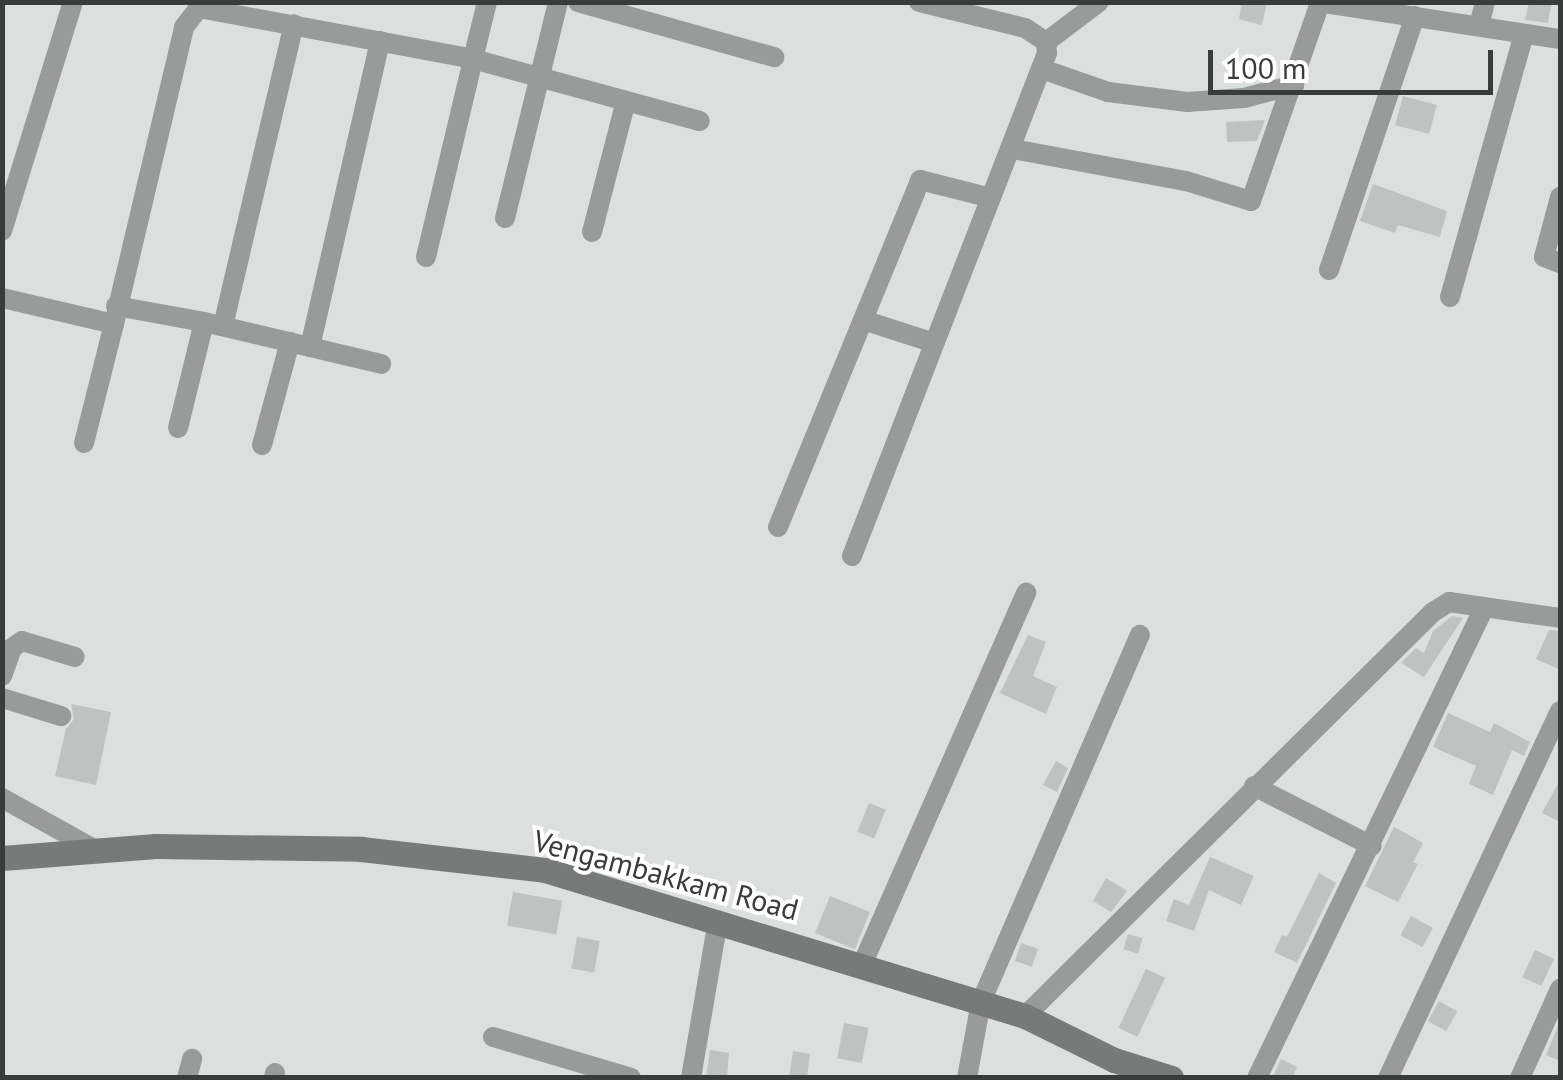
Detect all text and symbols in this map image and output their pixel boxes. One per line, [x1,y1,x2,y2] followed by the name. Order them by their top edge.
[1213,30,1498,92] scale bar
[1225,48,1306,87] text: 100 m
[530,822,802,928] street label: Vengambakkam Road

